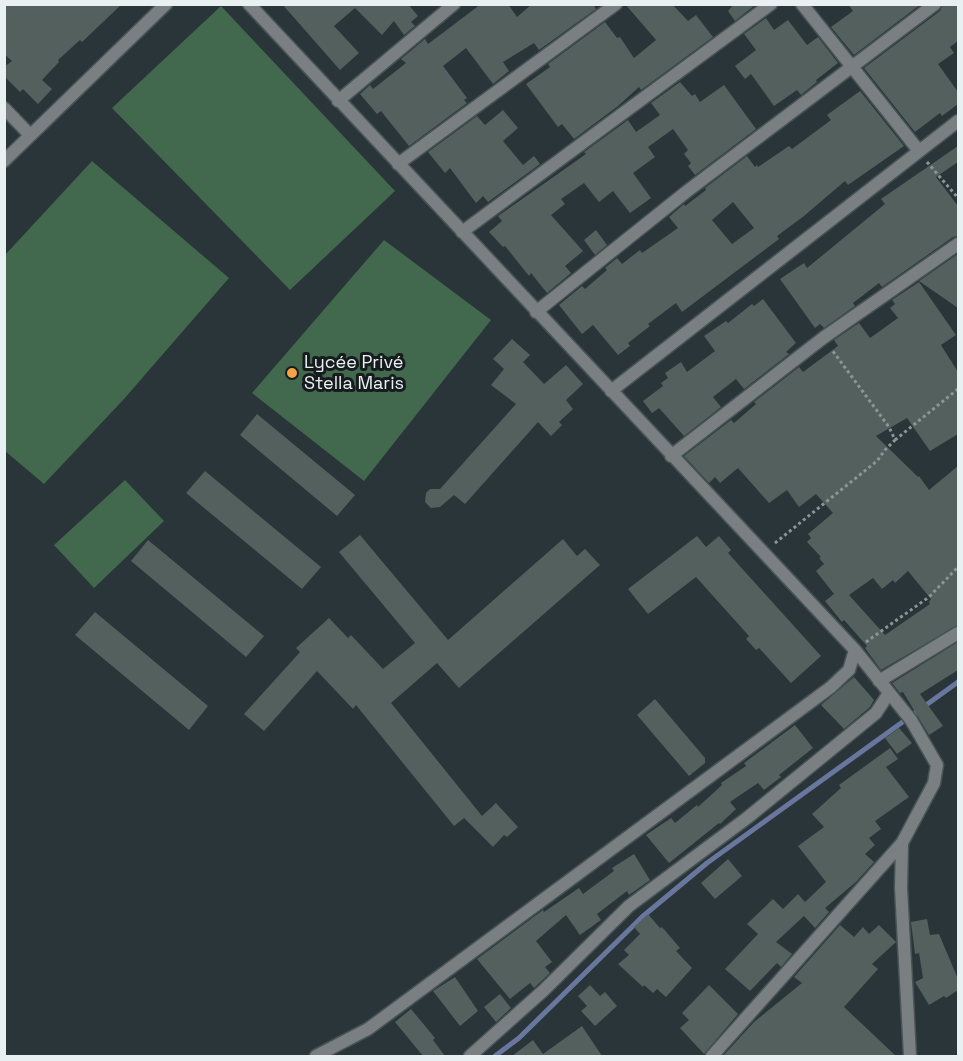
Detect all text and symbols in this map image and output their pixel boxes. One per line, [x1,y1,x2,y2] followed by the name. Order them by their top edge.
[304,352,404,394] place label: Lycée Privé Stella Maris
[285,366,299,380] marker: Lycée Privé Stella Maris

